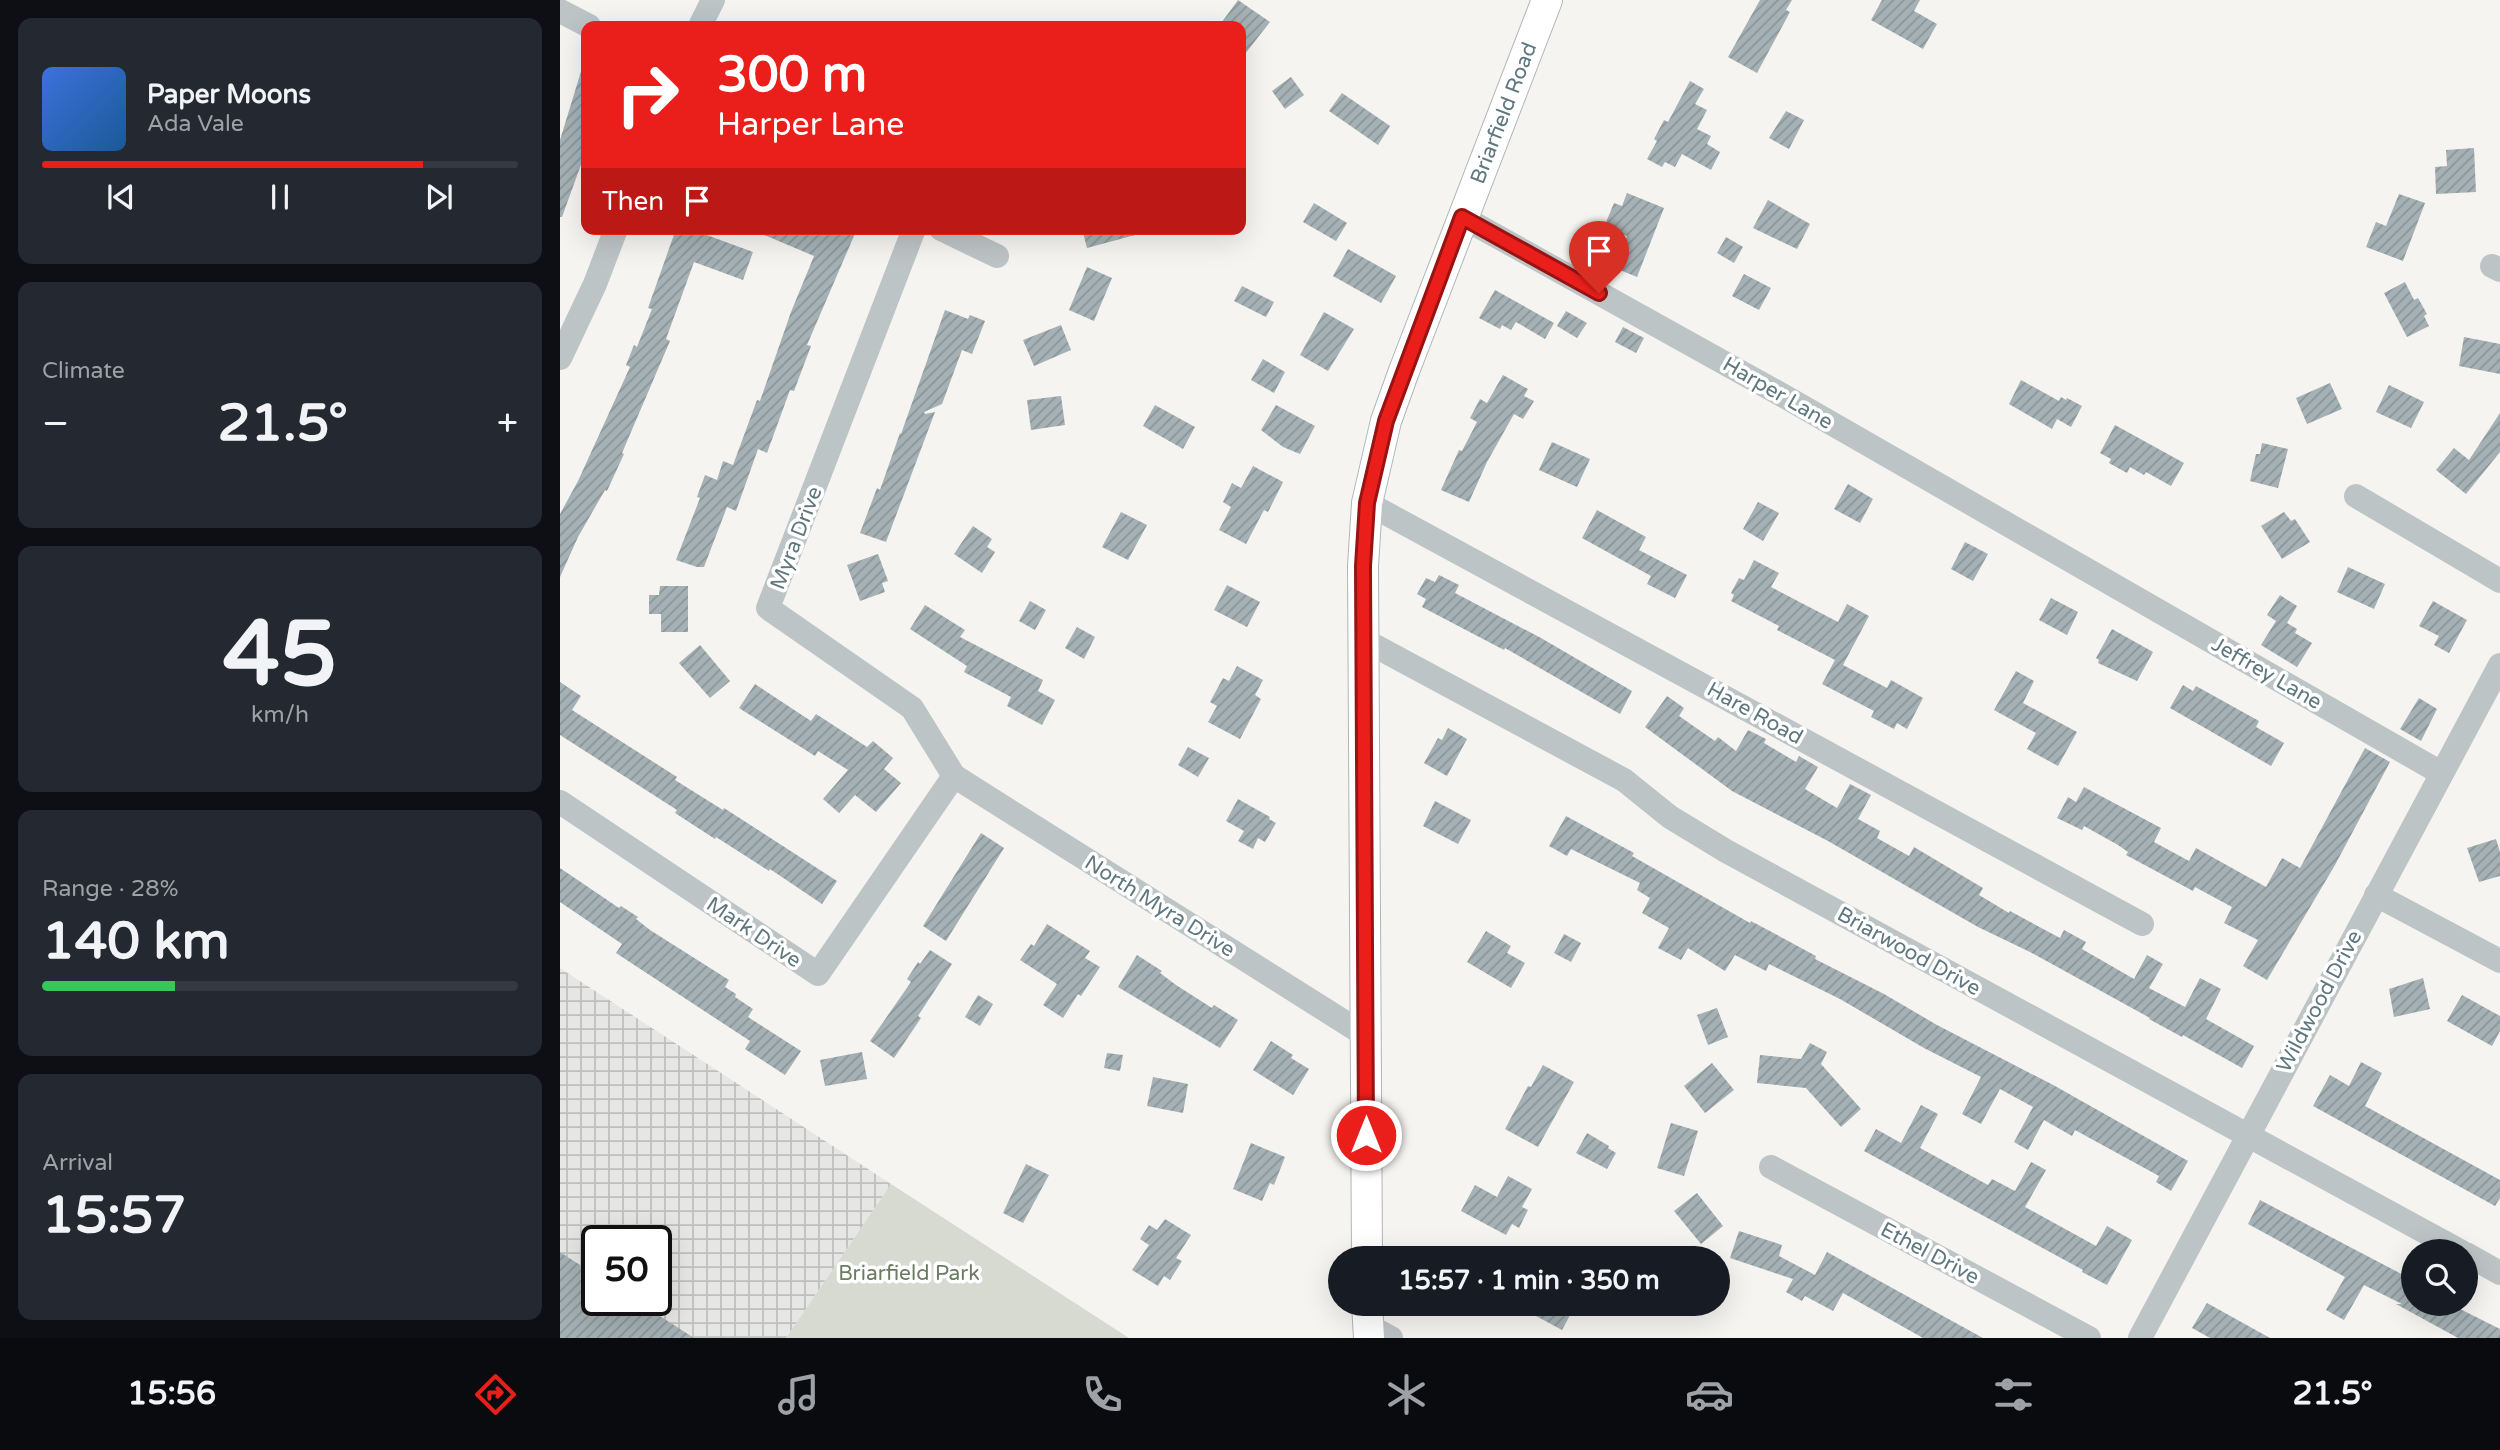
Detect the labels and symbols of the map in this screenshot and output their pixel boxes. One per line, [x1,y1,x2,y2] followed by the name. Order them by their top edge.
[1465,39,1542,187] street label: Briarfield Road
[1569,221,1629,293] pin
[1718,352,1837,435] street label: Harper Lane
[765,483,828,593] street label: Myra Drive
[2207,632,2326,715] street label: Jeffrey Lane
[1703,677,1807,750] street label: Hare Road
[1080,850,1239,963] street label: North Myra Drive
[702,892,806,973] street label: Mark Drive
[1833,902,1985,1001] street label: Briarwood Drive
[2272,926,2367,1076] street label: Wildwood Drive
[1329,1098,1403,1172] position arrow
[1876,1217,1983,1290] street label: Ethel Drive
[581,1225,672,1316] speed limit sign: 50
[838,1261,980,1286] park label: Briarfield Park

